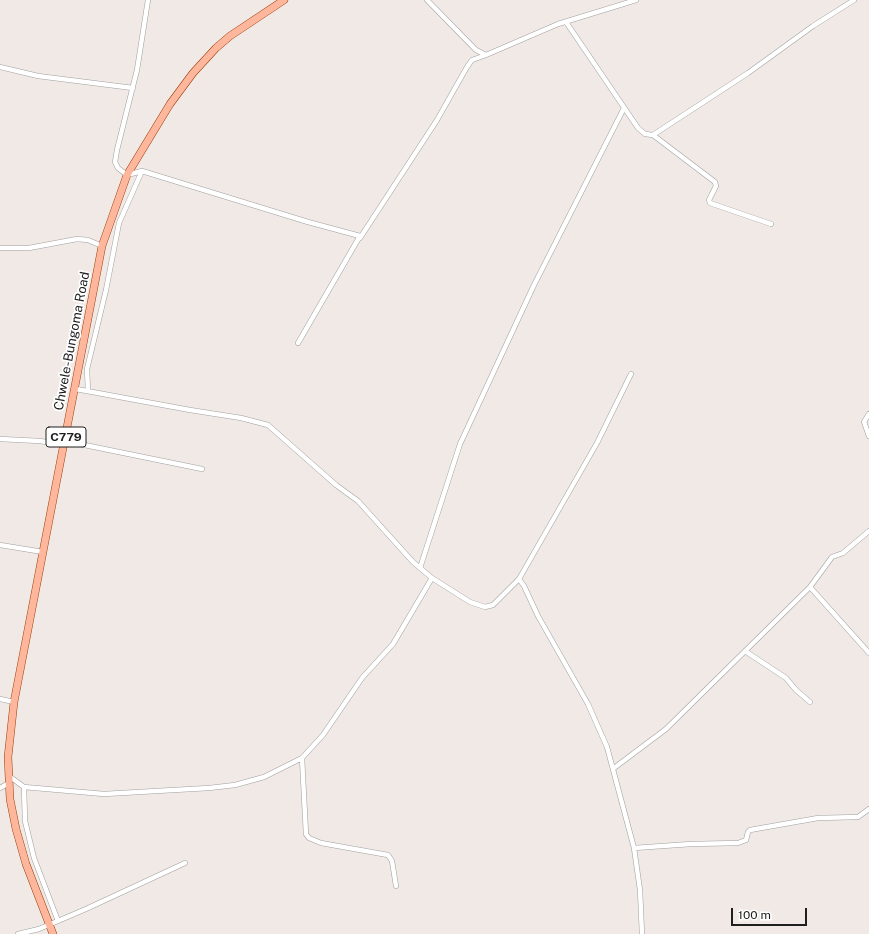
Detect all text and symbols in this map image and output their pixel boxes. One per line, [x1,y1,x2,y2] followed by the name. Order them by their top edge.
[51,270,93,412] street label: Chwele-Bungoma Road
[46,427,86,447] road number: C779
[733,900,809,926] scale bar
[738,908,771,922] text: 100 m

